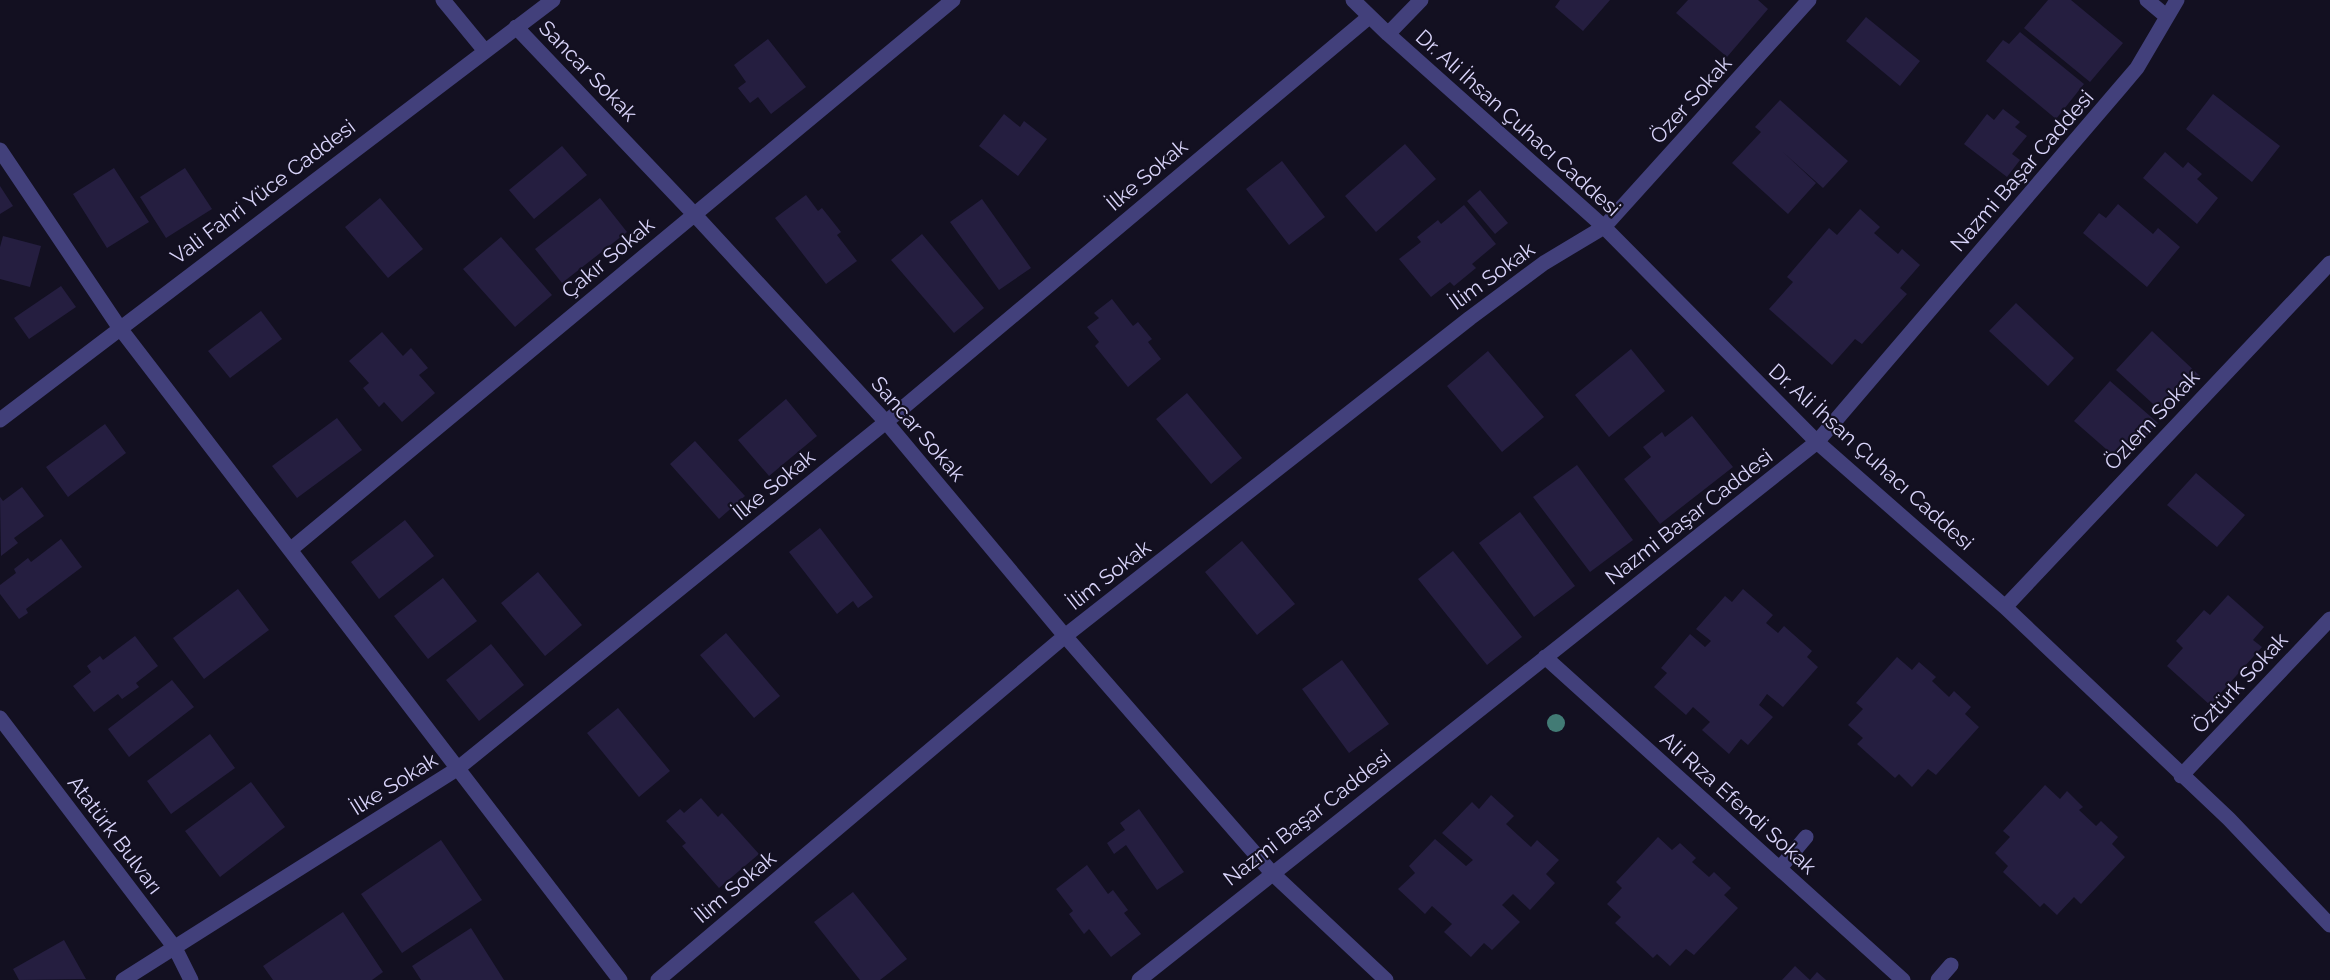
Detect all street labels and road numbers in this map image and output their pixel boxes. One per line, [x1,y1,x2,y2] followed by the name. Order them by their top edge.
[534,15,643,126] street label: Sancar Sokak
[1411,24,1626,221] street label: Dr. Ali İhsan Çuhacı Caddesi
[1645,51,1737,149] street label: Özer Sokak
[1945,85,2098,256] street label: Nazmi Başar Caddesi
[166,114,360,269] street label: Vali Fahri Yüce Caddesi
[1101,134,1192,216] street label: İlke Sokak
[556,212,659,303] street label: Çakır Sokak
[1444,236,1539,315] street label: İlim Sokak
[1764,358,1979,555] street label: Dr. Ali İhsan Çuhacı Caddesi
[2099,364,2204,475] street label: Özlem Sokak
[866,371,971,486] street label: Sancar Sokak
[728,444,820,525] street label: İlke Sokak
[1600,444,1777,590] street label: Nazmi Başar Caddesi
[1062,534,1155,615] street label: İlim Sokak
[2187,627,2293,738] street label: Öztürk Sokak
[1655,726,1821,879] street label: Ali Rıza Efendi Sokak
[1218,745,1395,891] street label: Nazmi Başar Caddesi
[346,747,442,820] street label: İlke Sokak
[63,771,168,899] street label: Atatürk Bulvarı
[689,845,781,928] street label: İlim Sokak

